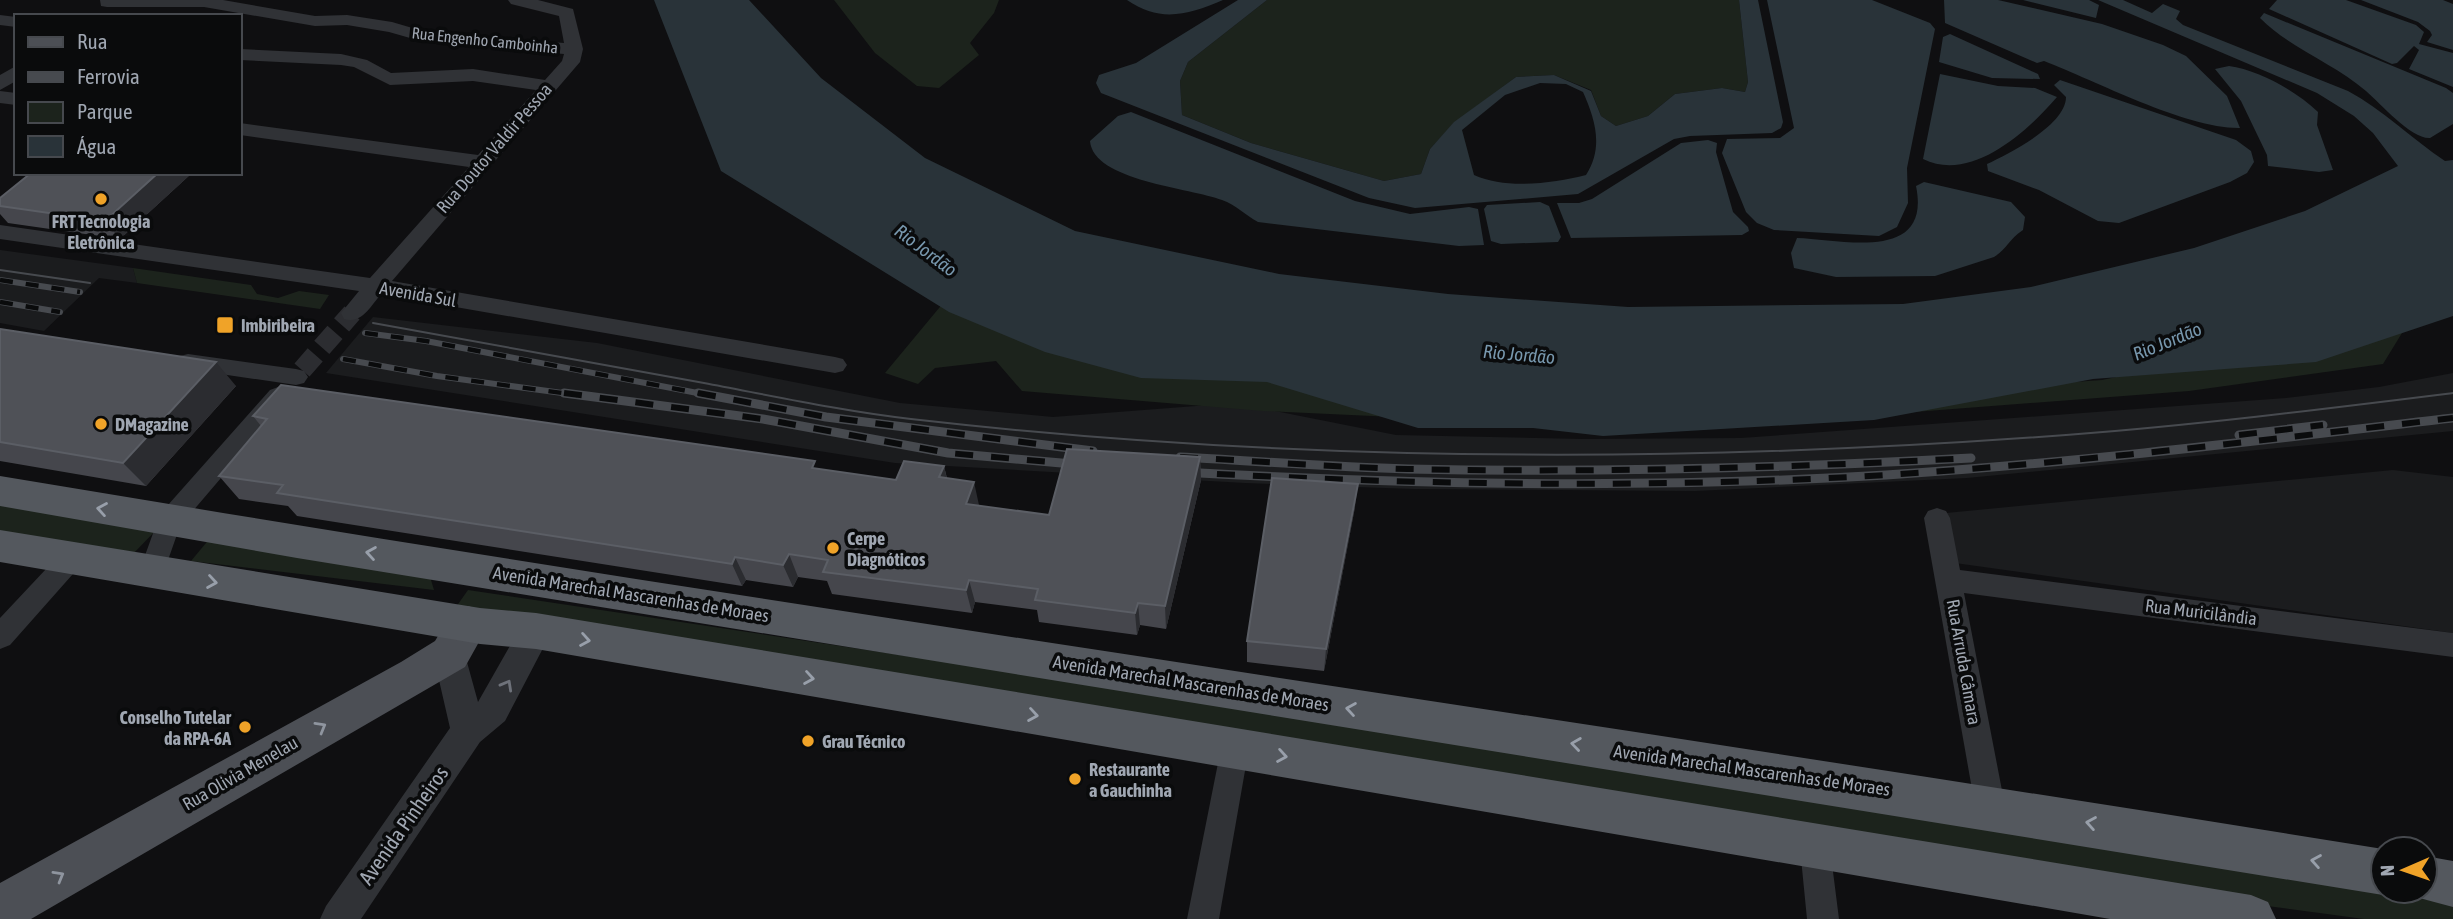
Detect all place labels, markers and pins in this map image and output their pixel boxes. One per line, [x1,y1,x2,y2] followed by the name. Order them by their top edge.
[93,191,109,207] marker: FRT Tecnologia Eletrônica
[52,211,150,253] place label: FRT Tecnologia Eletrônica
[215,315,235,335] marker: Imbiribeira
[241,315,315,336] place label: Imbiribeira
[115,414,189,435] place label: DMagazine
[93,416,109,432] marker: DMagazine
[847,528,926,570] place label: Cerpe Diagnóticos
[825,540,841,556] marker: Cerpe Diagnóticos
[119,707,232,749] place label: Conselho Tutelar da RPA-6A
[237,719,253,735] marker: Conselho Tutelar da RPA-6A
[822,731,906,752] place label: Grau Técnico
[800,733,816,749] marker: Grau Técnico
[1089,759,1172,801] place label: Restaurante a Gauchinha
[1067,771,1083,787] marker: Restaurante a Gauchinha

